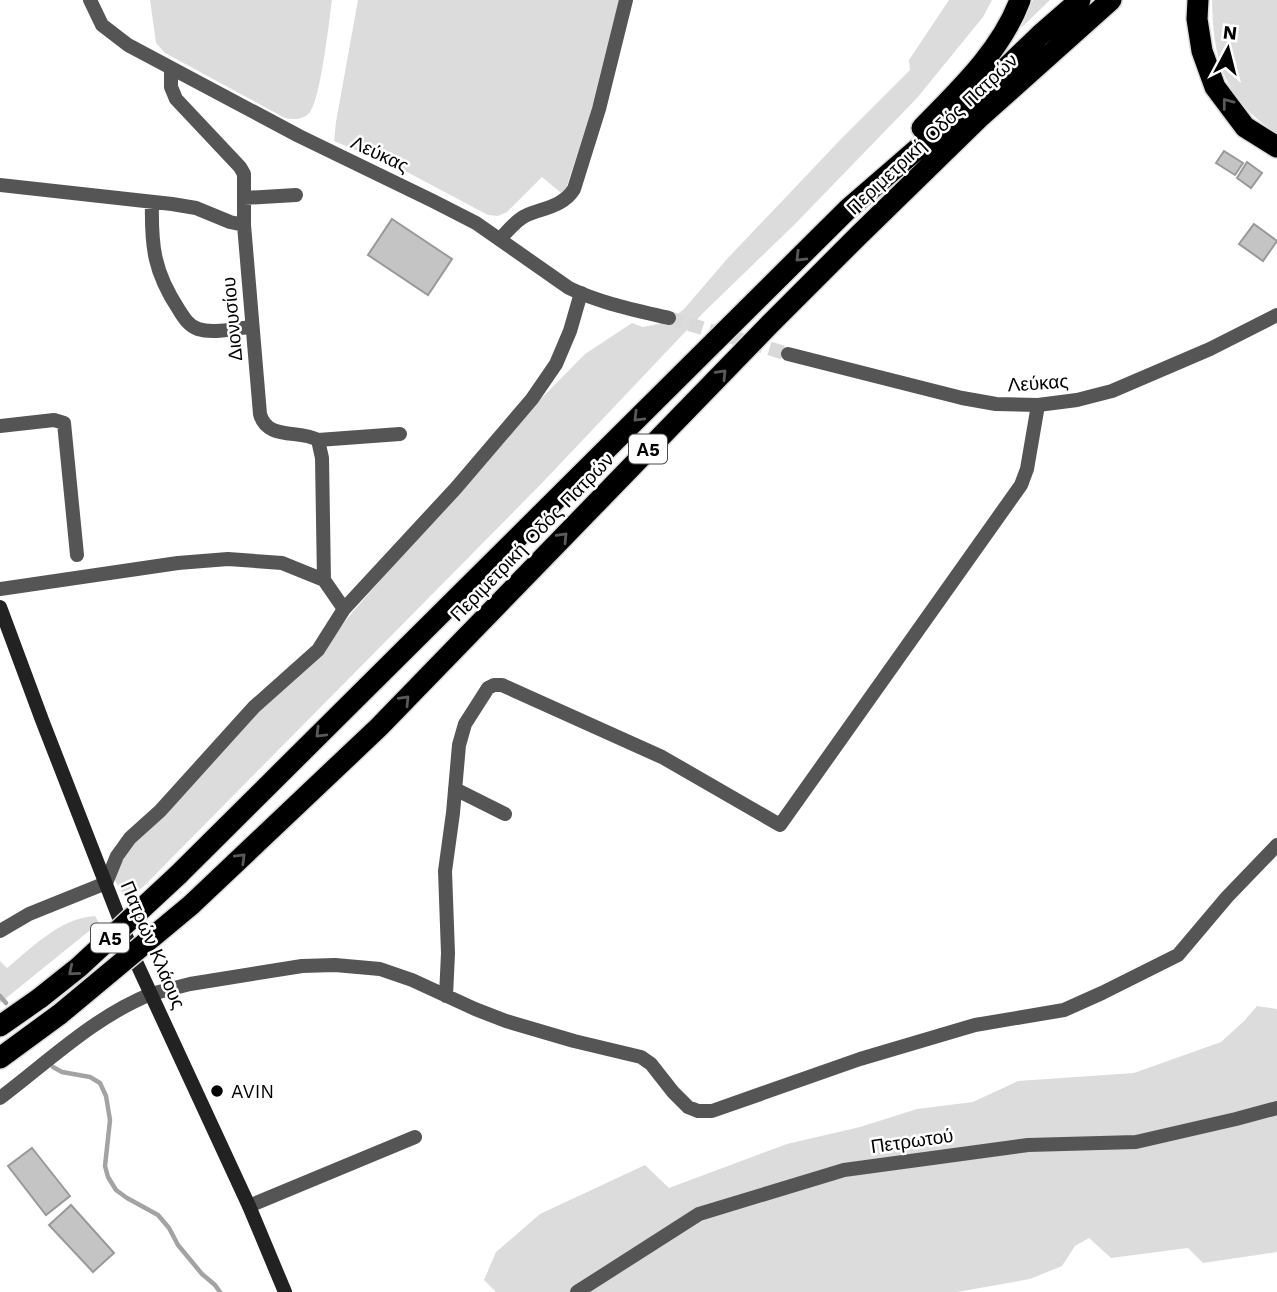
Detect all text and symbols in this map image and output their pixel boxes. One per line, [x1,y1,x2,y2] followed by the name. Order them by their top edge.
[1193,14,1263,84] north arrow
[1222,20,1238,45] text: N
[842,49,1022,219] street label: Περιμετρική Οδός Πατρών
[1222,98,1235,111] one-way arrow
[348,131,412,177] street label: Λεύκας
[795,248,808,261] one-way arrow
[217,276,247,362] street label: Διονυσίου
[713,369,726,382] one-way arrow
[1007,369,1069,397] street label: Λεύκας
[634,409,646,421] one-way arrow
[629,434,667,463] road number: Α5
[445,448,619,626] street label: Περιμετρική Οδός Πατρών
[555,532,568,545] one-way arrow
[396,695,409,708] one-way arrow
[316,724,329,737] one-way arrow
[233,853,246,866] one-way arrow
[116,878,190,1012] street label: Πατρών Κλάους
[91,923,129,953] road number: Α5
[69,963,82,975] one-way arrow
[231,1080,274,1103] place label: AVIN
[209,1083,225,1099] marker: AVIN
[869,1124,955,1158] street label: Πετρωτού

